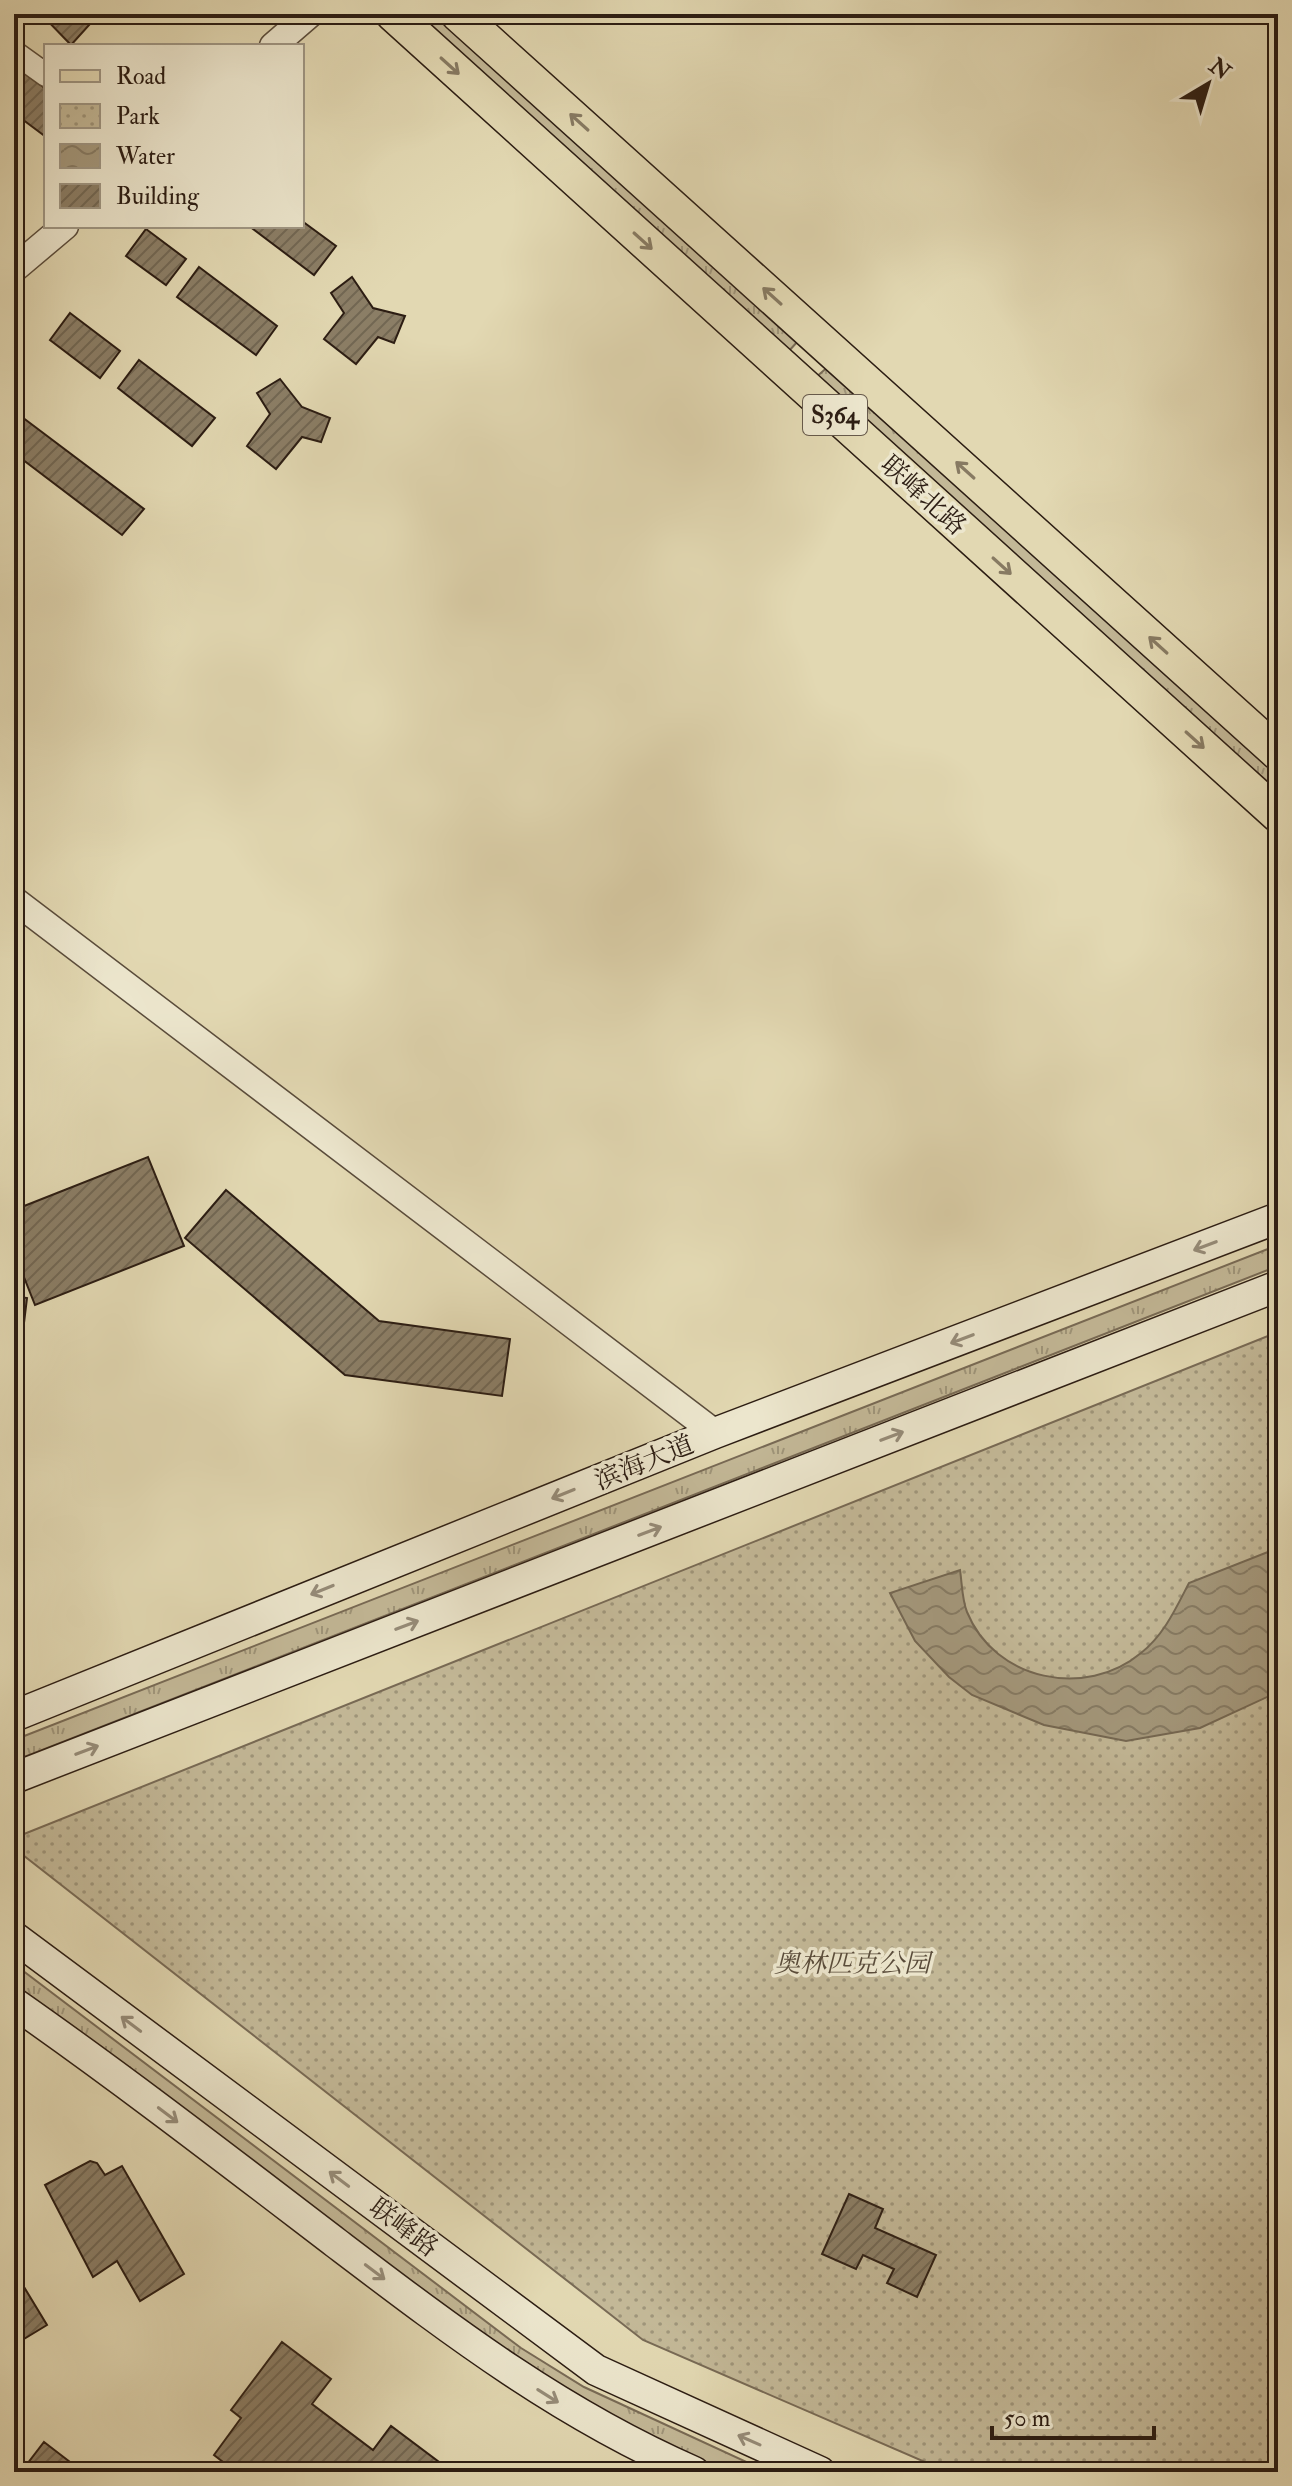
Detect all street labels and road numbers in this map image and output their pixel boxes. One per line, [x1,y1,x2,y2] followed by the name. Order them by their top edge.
[803,395,867,435] road number: S364
[874,449,973,542] street label: 联峰北路
[590,1429,699,1497] street label: 滨海大道
[363,2192,444,2264] street label: 联峰路

